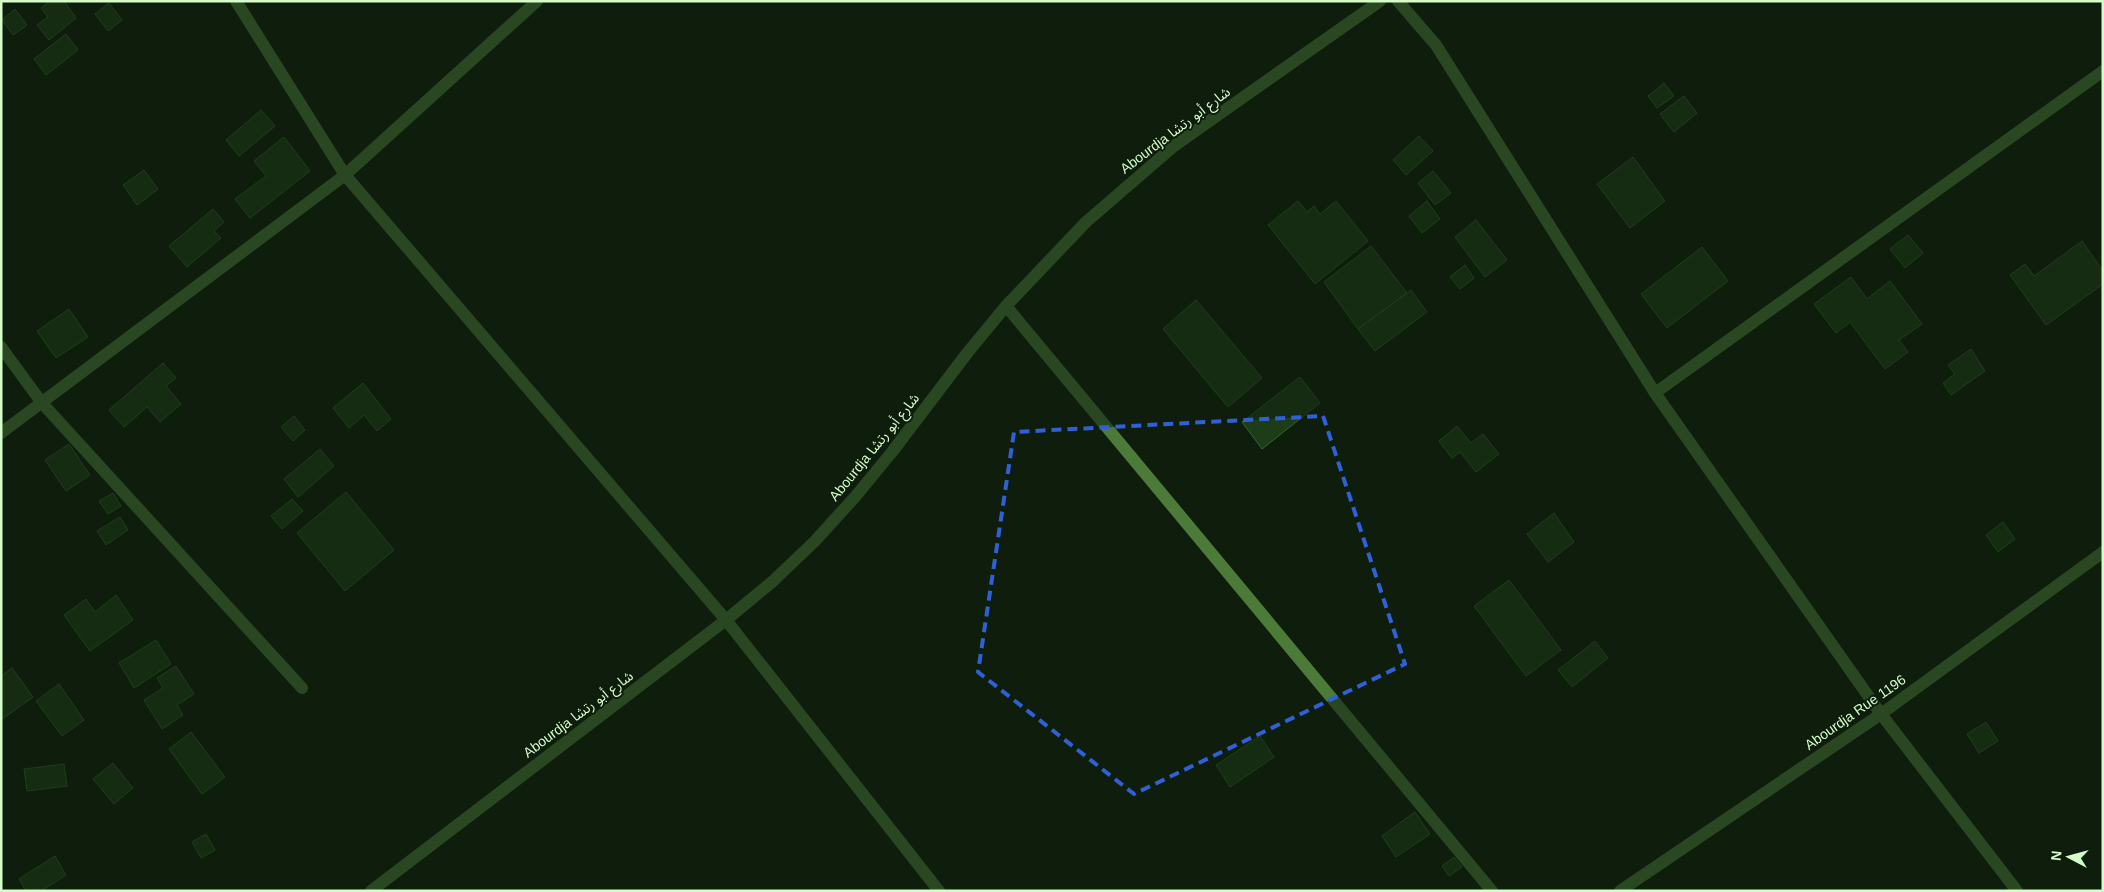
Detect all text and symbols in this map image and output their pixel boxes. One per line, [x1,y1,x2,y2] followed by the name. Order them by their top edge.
[1116,83,1235,179] street label: Abourdja شارع أبو رتشا
[825,390,925,506] street label: Abourdja شارع أبو رتشا
[519,667,638,763] street label: Abourdja شارع أبو رتشا
[1801,671,1909,753] street label: Abourdja Rue 1196
[2044,832,2094,882] north arrow
[2048,850,2065,862] text: N

